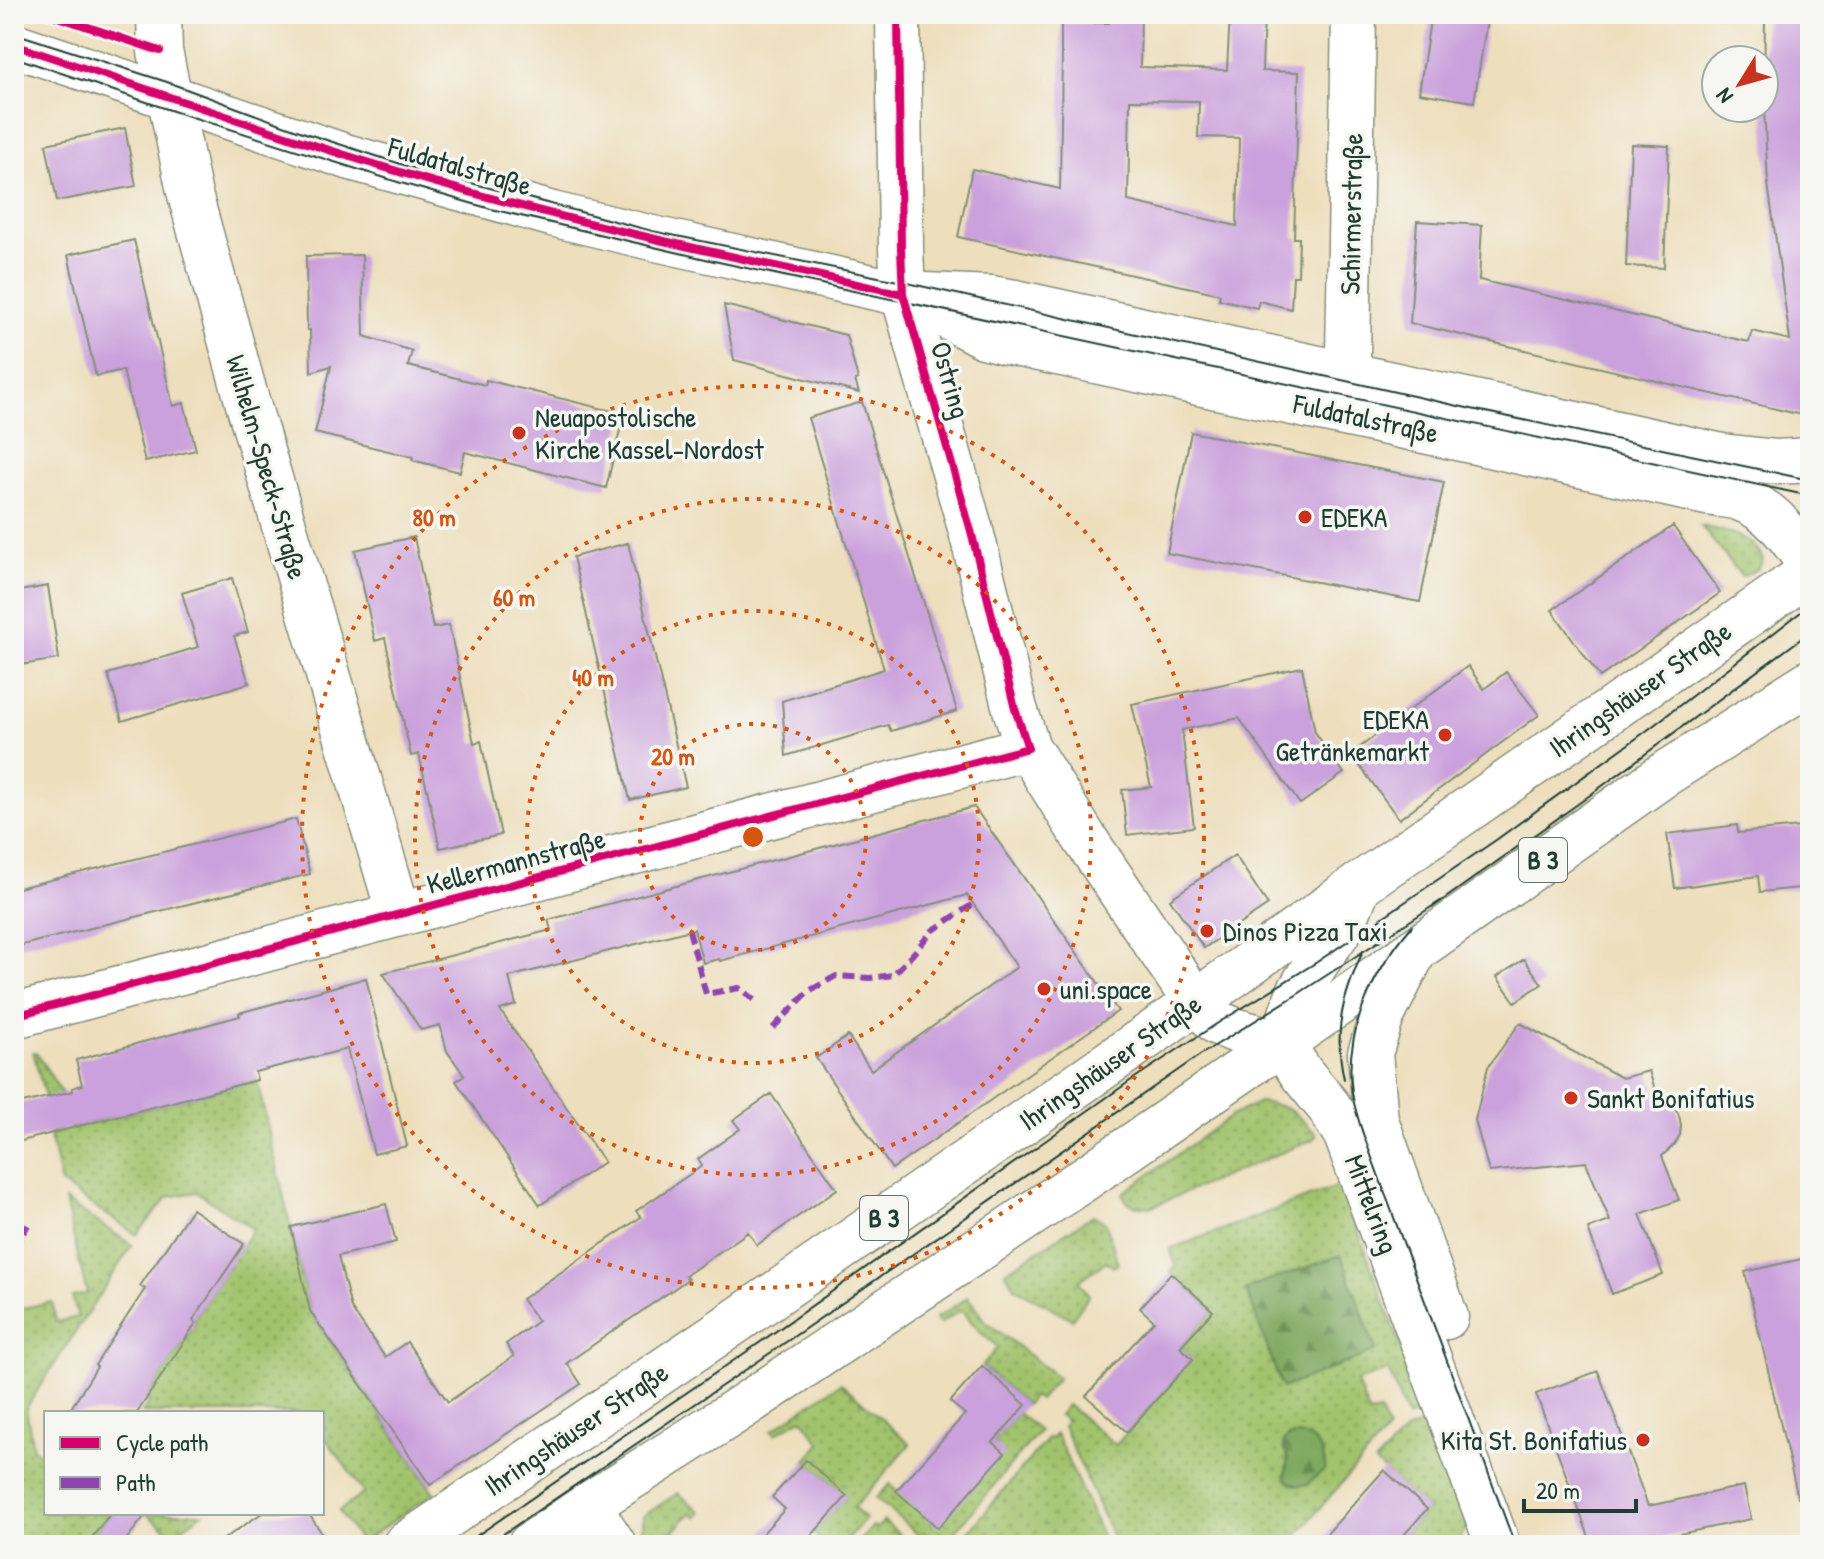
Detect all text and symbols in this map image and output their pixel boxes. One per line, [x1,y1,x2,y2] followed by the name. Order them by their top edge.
[1700,44,1780,124] north arrow
[1708,82,1740,110] text: N
[383,127,536,205] street label: Fuldatalstraße
[1331,133,1371,295] street label: Schirmerstraße
[922,337,980,423] street label: Ostring
[217,350,317,584] street label: Wilhelm-Speck-Straße
[1289,384,1442,452] street label: Fuldatalstraße
[535,398,764,468] place label: Neuapostolische Kirche Kassel-Nordost
[510,424,528,442] marker: Neuapostolische Kirche Kassel-Nordost
[1321,498,1388,536] place label: EDEKA
[413,501,455,533] text: 80 m
[1296,508,1314,526] marker: EDEKA
[493,581,535,613] text: 60 m
[1541,612,1739,766] street label: Ihringshäuser Straße
[572,661,614,693] text: 40 m
[1276,700,1429,770] place label: EDEKA Getränkemarkt
[1436,726,1454,744] marker: EDEKA Getränkemarkt
[651,740,695,772] text: 20 m
[423,819,609,903] street label: Kellermannstraße
[739,823,767,851] centre of rings
[1519,838,1567,882] road number: B 3
[1223,912,1388,950] place label: Dinos Pizza Taxi
[1198,922,1216,940] marker: Dinos Pizza Taxi
[1060,970,1152,1008] place label: uni.space
[1035,980,1053,998] marker: uni.space
[1011,985,1209,1139] street label: Ihringshäuser Straße
[1587,1079,1755,1117] place label: Sankt Bonifatius
[1562,1089,1580,1107] marker: Sankt Bonifatius
[1336,1149,1408,1259] street label: Mittelring
[860,1196,908,1240] road number: B 3
[476,1353,676,1505] street label: Ihringshäuser Straße
[44,1411,324,1515] legend
[1441,1421,1627,1459] place label: Kita St. Bonifatius
[116,1426,208,1458] text: Cycle path
[1634,1431,1652,1449] marker: Kita St. Bonifatius
[1524,1463,1636,1513] scale bar
[116,1466,155,1498] text: Path
[1536,1474,1580,1506] text: 20 m

